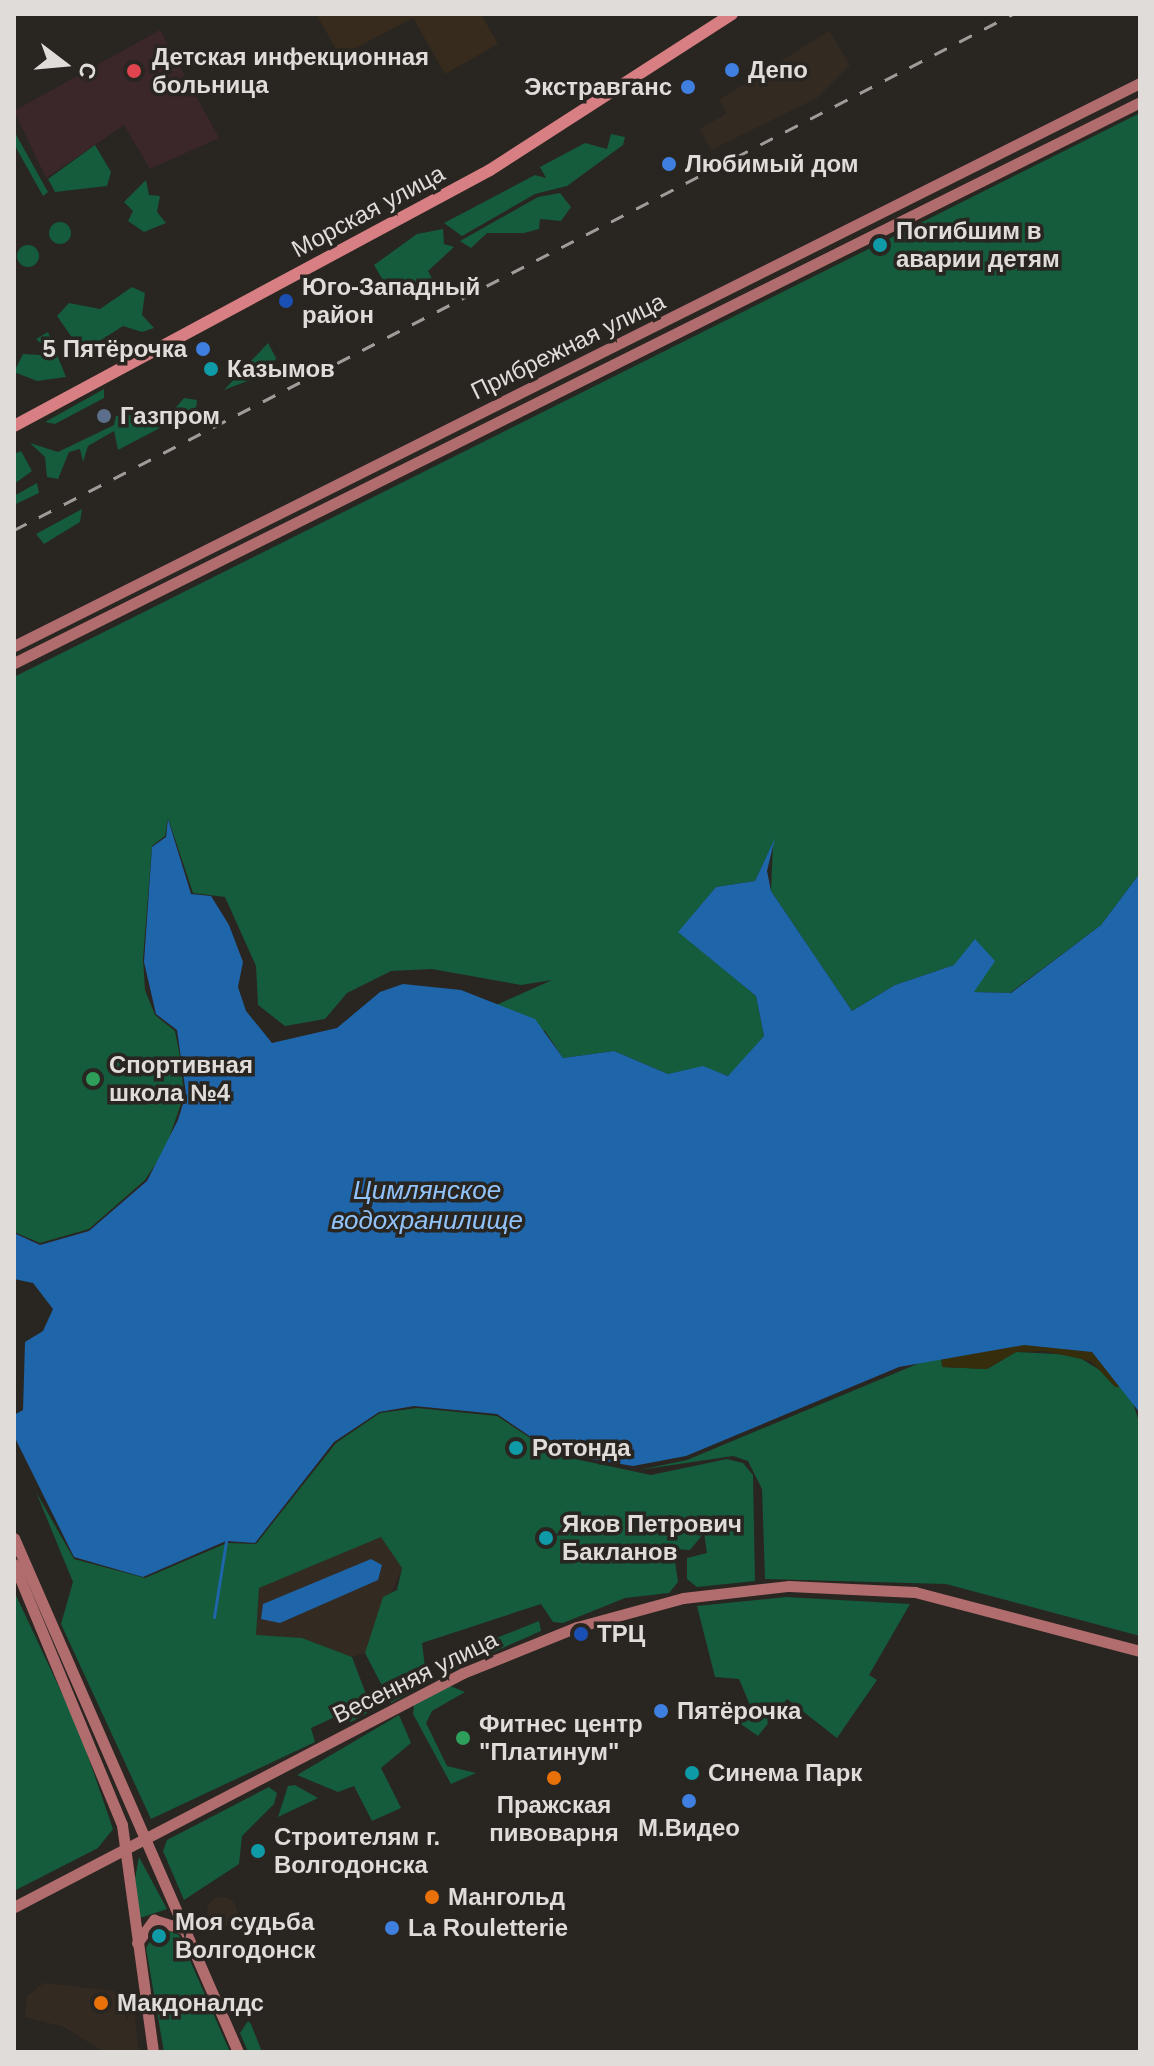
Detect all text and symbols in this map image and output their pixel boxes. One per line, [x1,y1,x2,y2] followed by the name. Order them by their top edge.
[24,24,104,104] north arrow
[152,43,429,99] place label: Детская инфекционная больница
[748,56,808,84] place label: Депо
[73,60,102,82] text: С
[123,60,145,82] marker: Детская инфекционная больница
[723,61,741,79] marker: Депо
[524,73,672,101] place label: Экстравганс
[679,78,697,96] marker: Экстравганс
[685,150,859,178] place label: Любимый дом
[660,155,678,173] marker: Любимый дом
[287,159,449,263] street label: Морская улица
[896,217,1060,273] place label: Погибшим в аварии детям
[871,236,889,254] marker: Погибшим в аварии детям
[302,273,480,329] place label: Юго-Западный район
[466,286,670,406] street label: Прибрежная улица
[277,292,295,310] marker: Юго-Западный район
[43,335,187,363] place label: 5 Пятёрочка
[194,340,212,358] marker: 5 Пятёрочка
[227,355,335,383] place label: Казымов
[202,360,220,378] marker: Казымов
[120,402,220,430] place label: Газпром
[95,407,113,425] marker: Газпром
[109,1051,253,1107] place label: Спортивная школа №4
[84,1070,102,1088] marker: Спортивная школа №4
[331,1175,523,1236] water label: Цимлянское водохранилище
[532,1434,631,1462] place label: Ротонда
[507,1439,525,1457] marker: Ротонда
[562,1510,742,1566] place label: Яков Петрович Бакланов
[537,1529,555,1547] marker: Яков Петрович Бакланов
[597,1620,645,1648] place label: ТРЦ
[328,1625,502,1729] street label: Весенняя улица
[572,1625,590,1643] marker: ТРЦ
[677,1697,801,1725] place label: Пятёрочка
[652,1702,670,1720] marker: Пятёрочка
[479,1710,643,1766] place label: Фитнес центр "Платинум"
[454,1729,472,1747] marker: Фитнес центр "Платинум"
[708,1759,862,1787] place label: Синема Парк
[683,1764,701,1782] marker: Синема Парк
[545,1769,563,1787] marker: Пражская пивоварня
[489,1791,619,1847] place label: Пражская пивоварня
[680,1792,698,1810] marker: М.Видео
[638,1814,740,1842] place label: М.Видео
[274,1823,440,1879] place label: Строителям г. Волгодонска
[249,1842,267,1860] marker: Строителям г. Волгодонска
[448,1883,565,1911] place label: Мангольд
[423,1888,441,1906] marker: Мангольд
[175,1908,315,1964] place label: Моя судьба Волгодонск
[408,1914,568,1942] place label: La Rouletterie
[383,1919,401,1937] marker: La Rouletterie
[150,1927,168,1945] marker: Моя судьба Волгодонск
[117,1989,264,2017] place label: Макдоналдс
[92,1994,110,2012] marker: Макдоналдс

